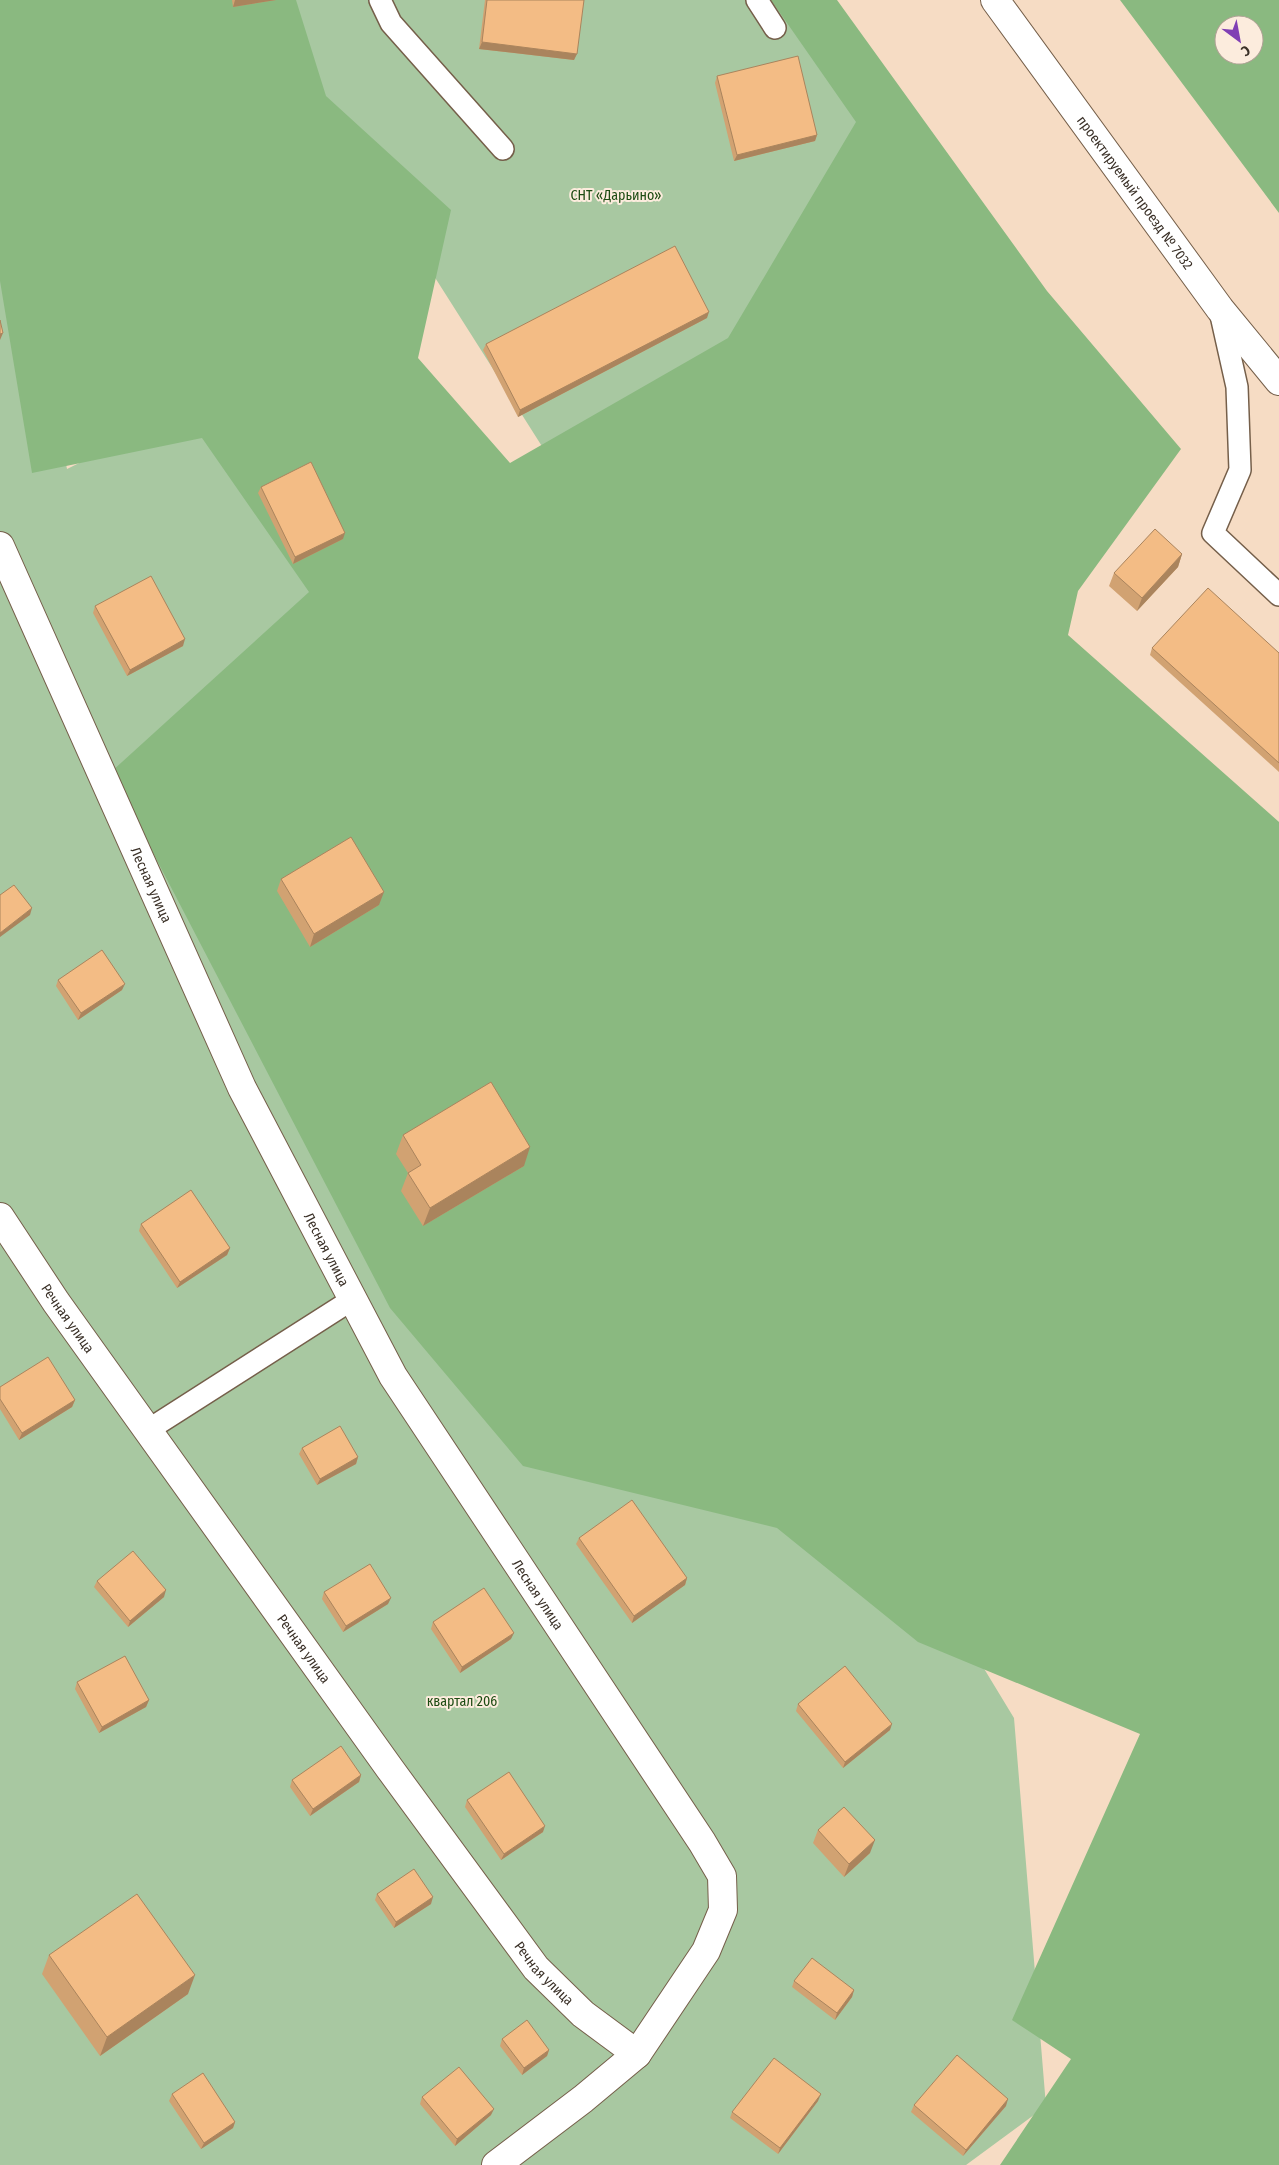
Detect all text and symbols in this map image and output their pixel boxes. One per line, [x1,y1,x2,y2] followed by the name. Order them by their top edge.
[1214,15,1264,65] north arrow
[1237,41,1253,60] text: С
[1074,112,1197,273] street label: проектируемый проезд № 7032
[570,187,662,204] park label: СНТ «Дарьино»
[127,844,176,925] street label: Лесная улица
[300,1210,353,1289] street label: Лесная улица
[38,1281,98,1356] street label: Речная улица
[508,1556,567,1633] street label: Лесная улица
[274,1611,334,1686] street label: Речная улица
[427,1693,497,1710] park label: квартал 206
[511,1938,577,2009] street label: Речная улица

